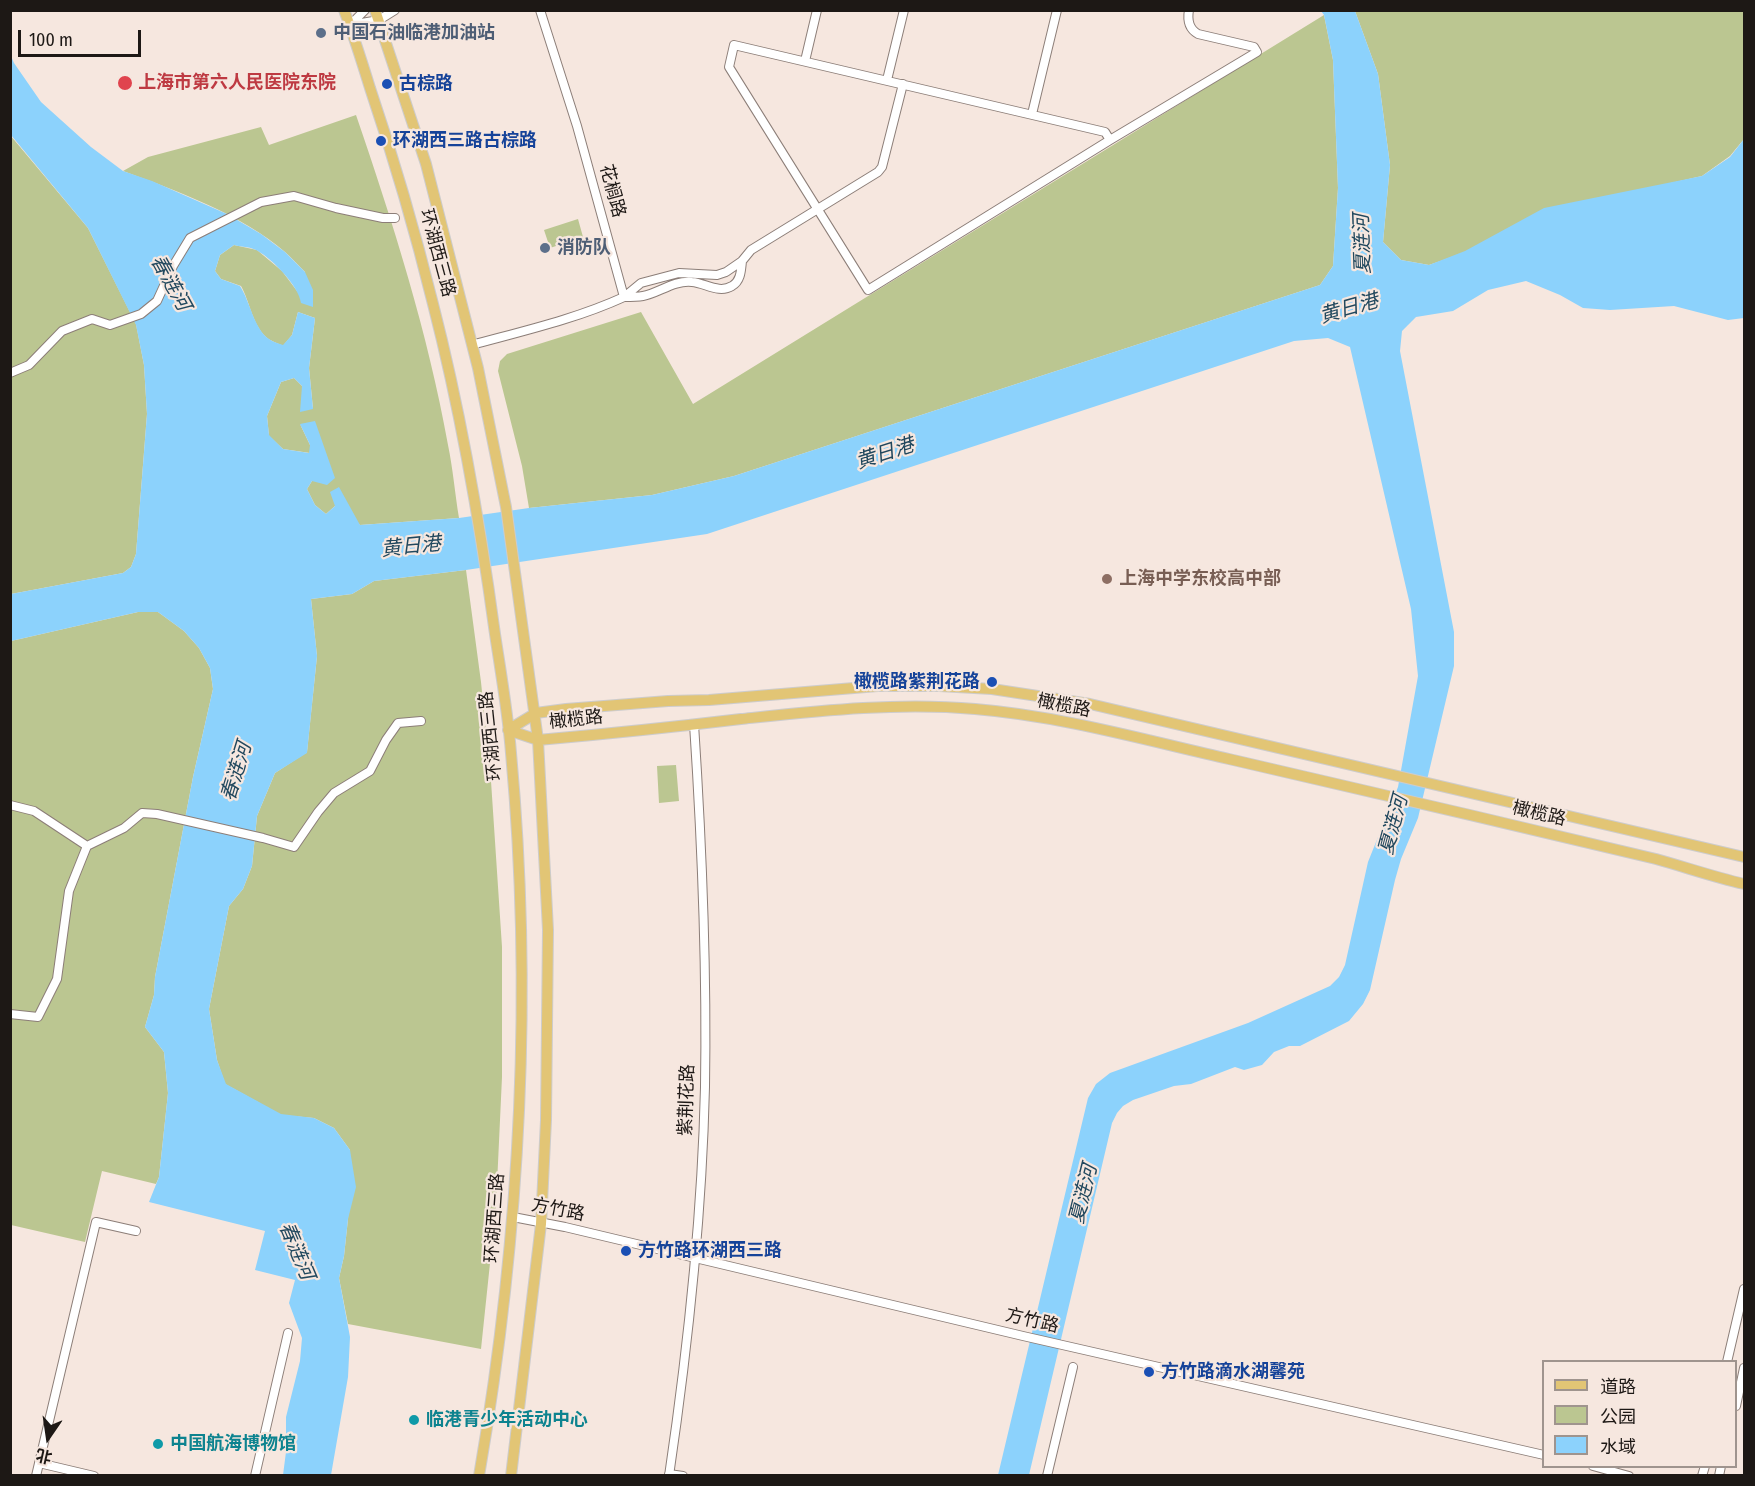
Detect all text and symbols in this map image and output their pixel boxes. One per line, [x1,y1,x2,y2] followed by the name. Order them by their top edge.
[21,18,144,56] scale bar
[333,22,495,44] place label: 中国石油临港加油站
[314,26,328,40] marker: 中国石油临港加油站
[29,29,73,51] text: 100 m
[138,72,336,94] place label: 上海市第六人民医院东院
[399,73,453,95] place label: 古棕路
[116,74,134,92] marker: 上海市第六人民医院东院
[380,77,394,91] marker: 古棕路
[393,130,537,152] place label: 环湖西三路古棕路
[374,134,388,148] marker: 环湖西三路古棕路
[595,162,629,220] street label: 花榈路
[415,207,459,299] street label: 环湖西三路
[1350,214,1376,274] water label: 夏涟河
[557,237,611,259] place label: 消防队
[538,241,552,255] marker: 消防队
[145,251,195,315] water label: 春涟河
[1317,289,1381,329] water label: 黄日港
[853,433,917,475] water label: 黄日港
[380,532,442,562] water label: 黄日港
[1119,568,1281,590] place label: 上海中学东校高中部
[1100,572,1114,586] marker: 上海中学东校高中部
[854,671,980,693] place label: 橄榄路紫荆花路
[985,675,999,689] marker: 橄榄路紫荆花路
[476,690,506,782] street label: 环湖西三路
[1035,690,1093,722] street label: 橄榄路
[548,706,604,734] street label: 橄榄路
[217,740,257,804] water label: 春涟河
[1375,793,1413,857] water label: 夏涟河
[1510,797,1568,831] street label: 橄榄路
[675,1064,699,1136] street label: 紫荆花路
[1065,1162,1103,1226] water label: 夏涟河
[481,1172,509,1264] street label: 环湖西三路
[529,1194,587,1226] street label: 方竹路
[273,1219,319,1283] water label: 春涟河
[638,1240,782,1262] place label: 方竹路环湖西三路
[619,1244,633,1258] marker: 方竹路环湖西三路
[1003,1304,1061,1338] street label: 方竹路
[1542,1360,1737,1468] legend
[1161,1361,1305,1383] place label: 方竹路滴水湖馨苑
[1142,1365,1156,1379] marker: 方竹路滴水湖馨苑
[1600,1376,1636,1398] text: 道路
[1600,1406,1636,1428] text: 公园
[18,1408,78,1468] north arrow
[426,1409,588,1431] place label: 临港青少年活动中心
[407,1413,421,1427] marker: 临港青少年活动中心
[170,1433,296,1455] place label: 中国航海博物馆
[1600,1436,1636,1458] text: 水域
[151,1437,165,1451] marker: 中国航海博物馆
[34,1445,54,1467] text: 北

